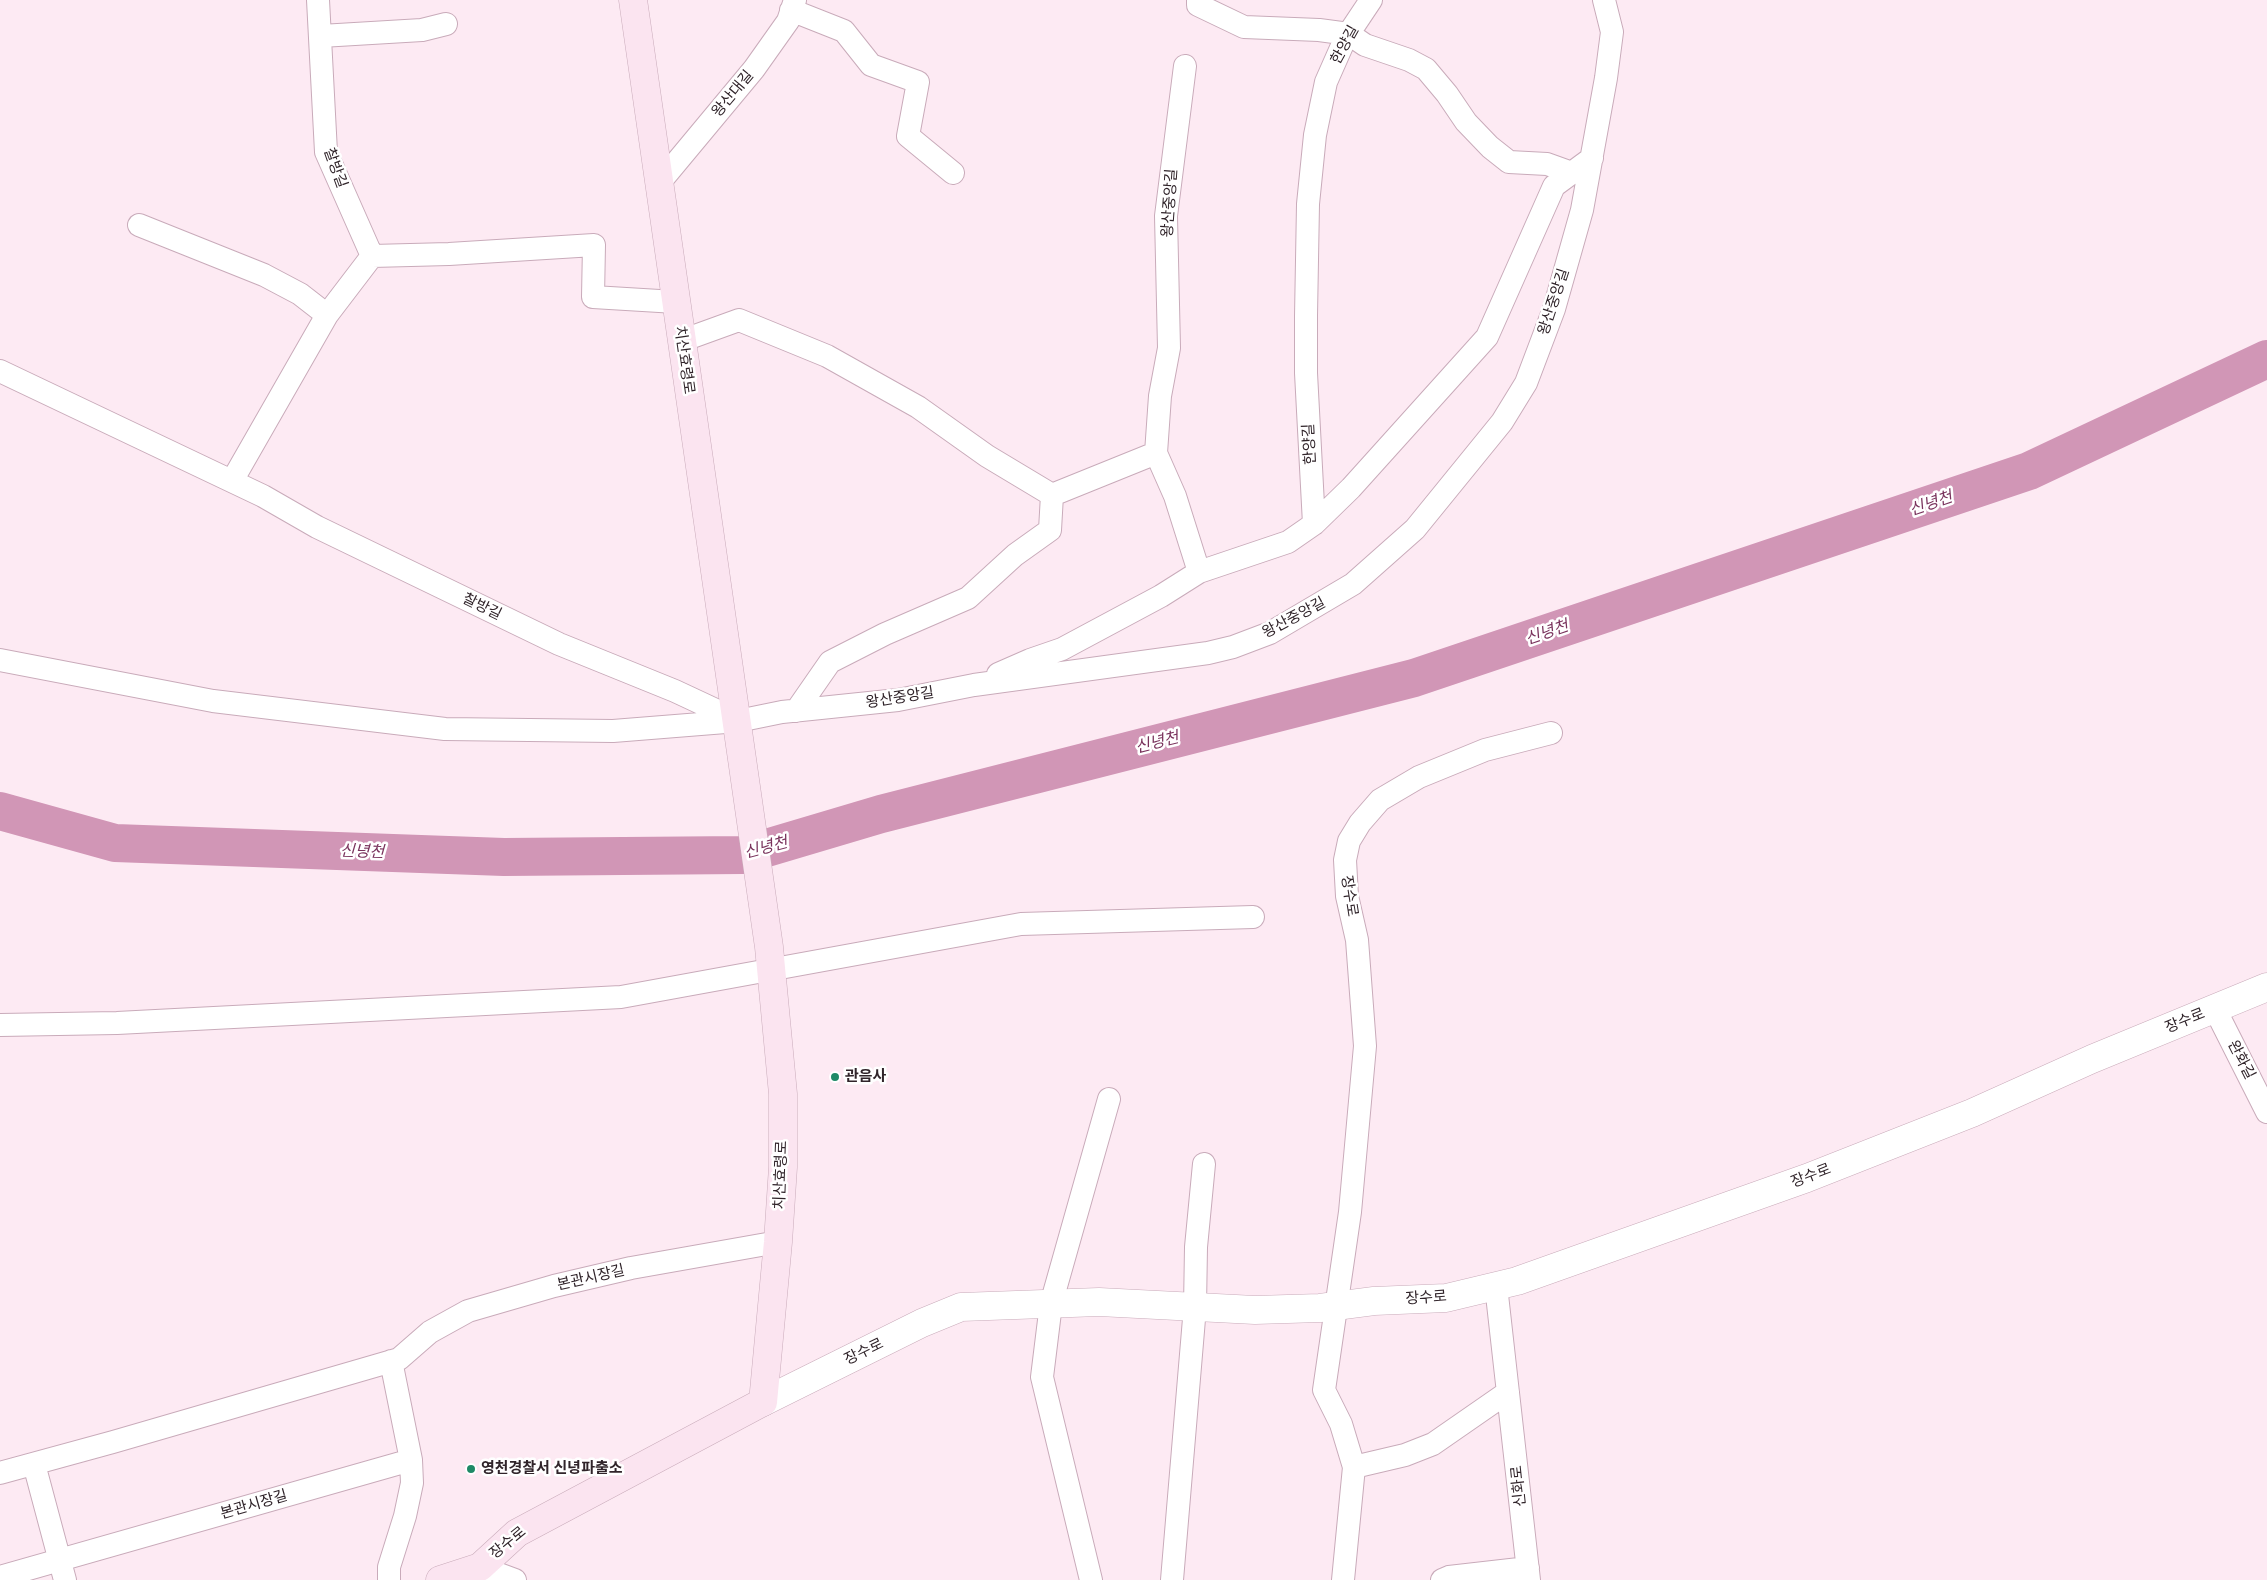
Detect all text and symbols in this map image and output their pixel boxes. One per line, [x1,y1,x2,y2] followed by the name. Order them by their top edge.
[1327,23,1363,67] street label: 한양길
[708,67,758,121] street label: 왕산대길
[319,145,351,191] street label: 찰방길
[1159,168,1181,238] street label: 왕산중앙길
[1535,266,1573,338] street label: 왕산중앙길
[670,325,698,395] street label: 치산효령로
[1300,423,1320,465] street label: 한양길
[1907,488,1955,520] water label: 신녕천
[459,590,505,624] street label: 찰방길
[1259,594,1329,642] street label: 왕산중앙길
[1523,617,1571,649] water label: 신녕천
[865,684,935,712] street label: 왕산중앙길
[1133,728,1181,758] water label: 신녕천
[742,833,790,863] water label: 신녕천
[340,842,384,862] water label: 신녕천
[1337,874,1361,918] street label: 장수로
[2162,1005,2208,1037] street label: 장수로
[2224,1037,2258,1083] street label: 완화길
[845,1068,886,1086] place label: 관음사
[829,1071,841,1083] marker: 관음사
[771,1140,791,1210] street label: 치산효령로
[1788,1160,1834,1192] street label: 장수로
[555,1261,627,1295] street label: 본관시장길
[1405,1288,1447,1308] street label: 장수로
[841,1335,887,1369] street label: 장수로
[481,1460,623,1478] place label: 영천경찰서 신녕파출소
[465,1463,477,1475] marker: 영천경찰서 신녕파출소
[1508,1464,1530,1508] street label: 신화로
[218,1487,290,1523] street label: 본관시장길
[486,1523,530,1563] street label: 장수로

